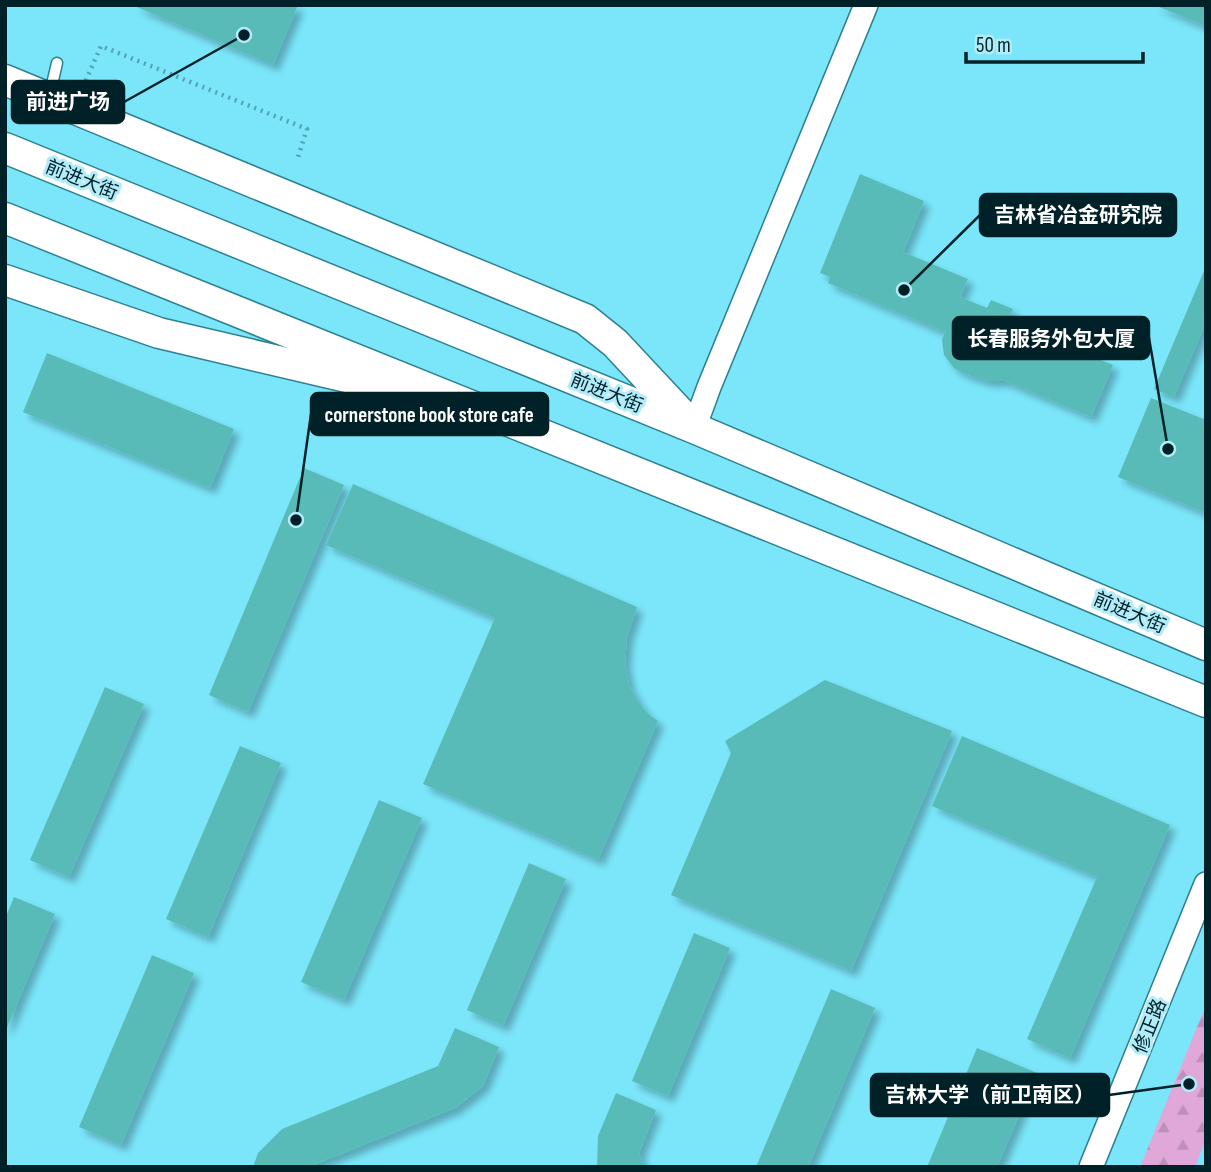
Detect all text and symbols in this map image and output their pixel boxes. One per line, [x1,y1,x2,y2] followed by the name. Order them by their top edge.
[966,21,1143,65] scale bar
[976,33,1011,58] text: 50 m
[12,81,124,123] callout: 前进广场
[26,90,110,115] text: 前进广场
[42,155,121,205] street label: 前进大街
[980,194,1176,236] callout: 吉林省冶金研究院
[994,203,1162,228] text: 吉林省冶金研究院
[953,317,1149,359] callout: 长春服务外包大厦
[967,327,1135,352] text: 长春服务外包大厦
[567,368,646,418] street label: 前进大街
[311,393,548,435] callout: cornerstone book store cafe
[324,403,534,428] text: cornerstone book store cafe
[1090,588,1169,639] street label: 前进大街
[1129,996,1172,1057] street label: 修正路
[871,1074,1109,1116] callout: 吉林大学（前卫南区）
[885,1083,1095,1108] text: 吉林大学（前卫南区）

